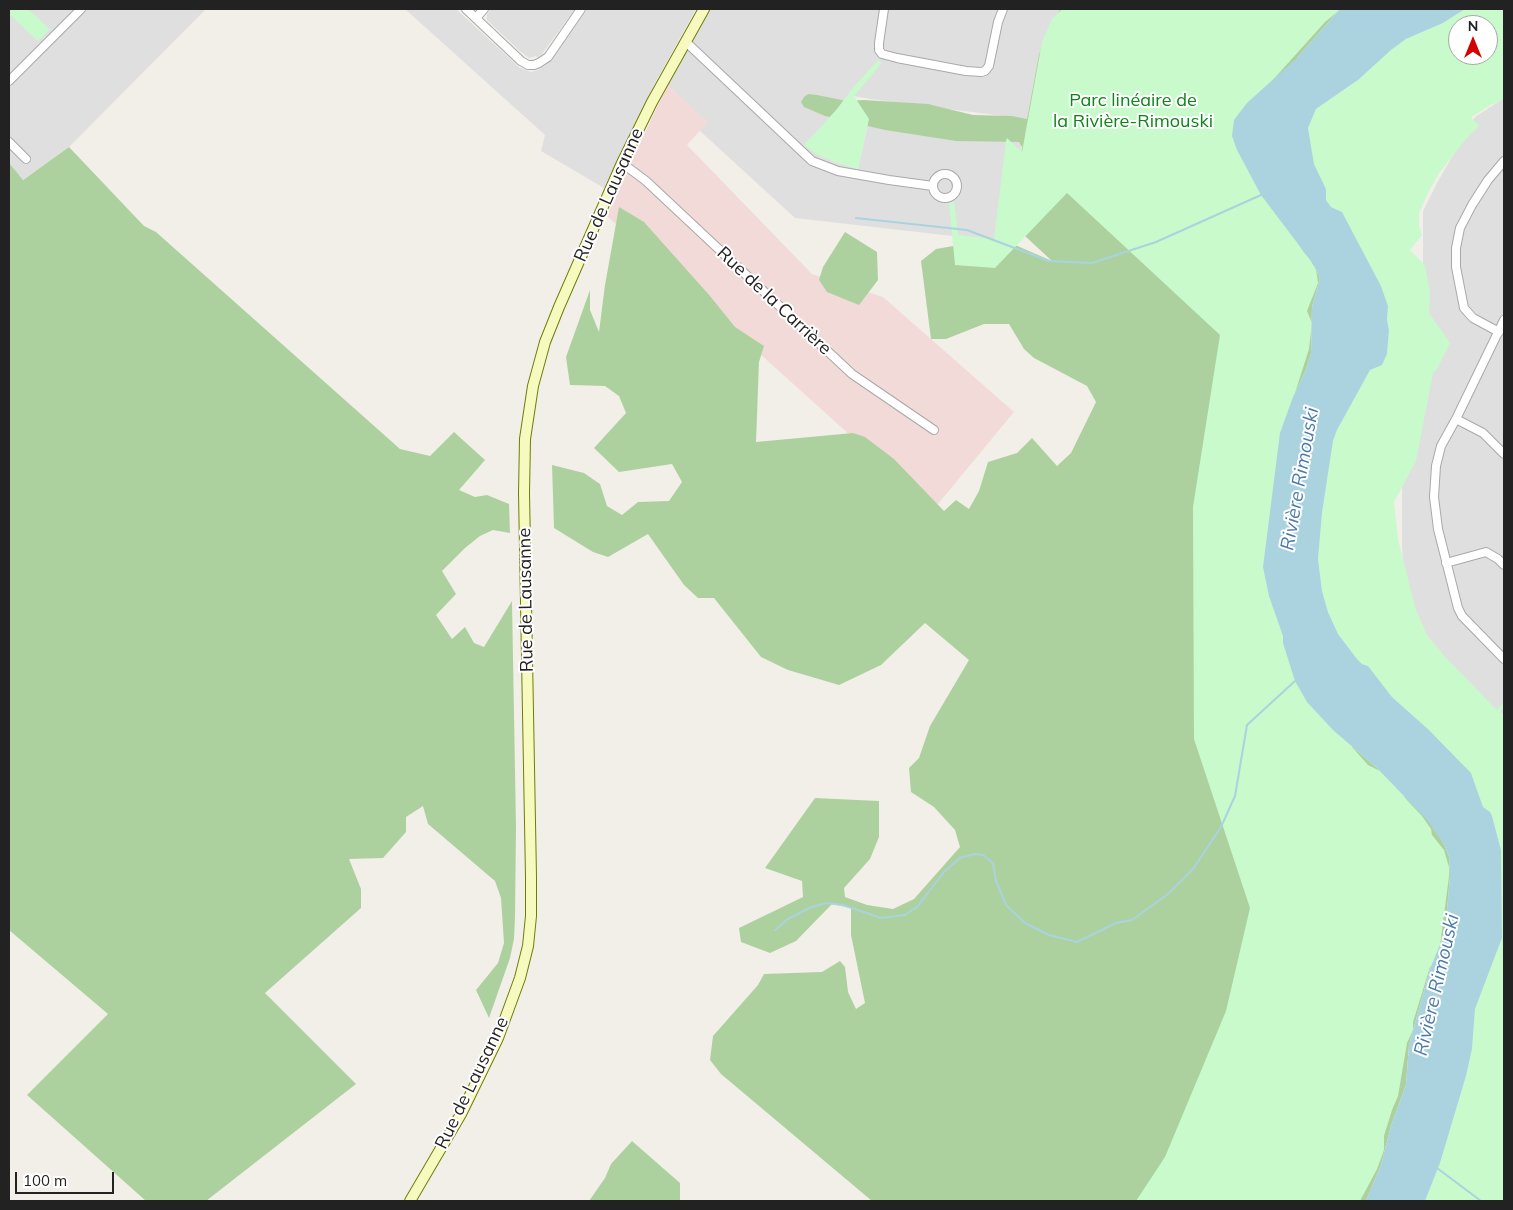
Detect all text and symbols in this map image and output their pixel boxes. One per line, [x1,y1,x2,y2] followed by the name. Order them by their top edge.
[1448,15,1498,65] north arrow
[1468,17,1478,35] text: N
[1053,90,1213,132] park label: Parc linéaire de la Rivière-Rimouski
[570,125,648,265] street label: Rue de Lausanne
[712,242,836,360] street label: Rue de la Carrière
[1276,406,1324,552] water label: Rivière Rimouski
[514,528,538,672] street label: Rue de Lausanne
[1410,912,1464,1058] water label: Rivière Rimouski
[431,1013,513,1153] street label: Rue de Lausanne
[18,1162,116,1194] scale bar
[23,1171,67,1190] text: 100 m

